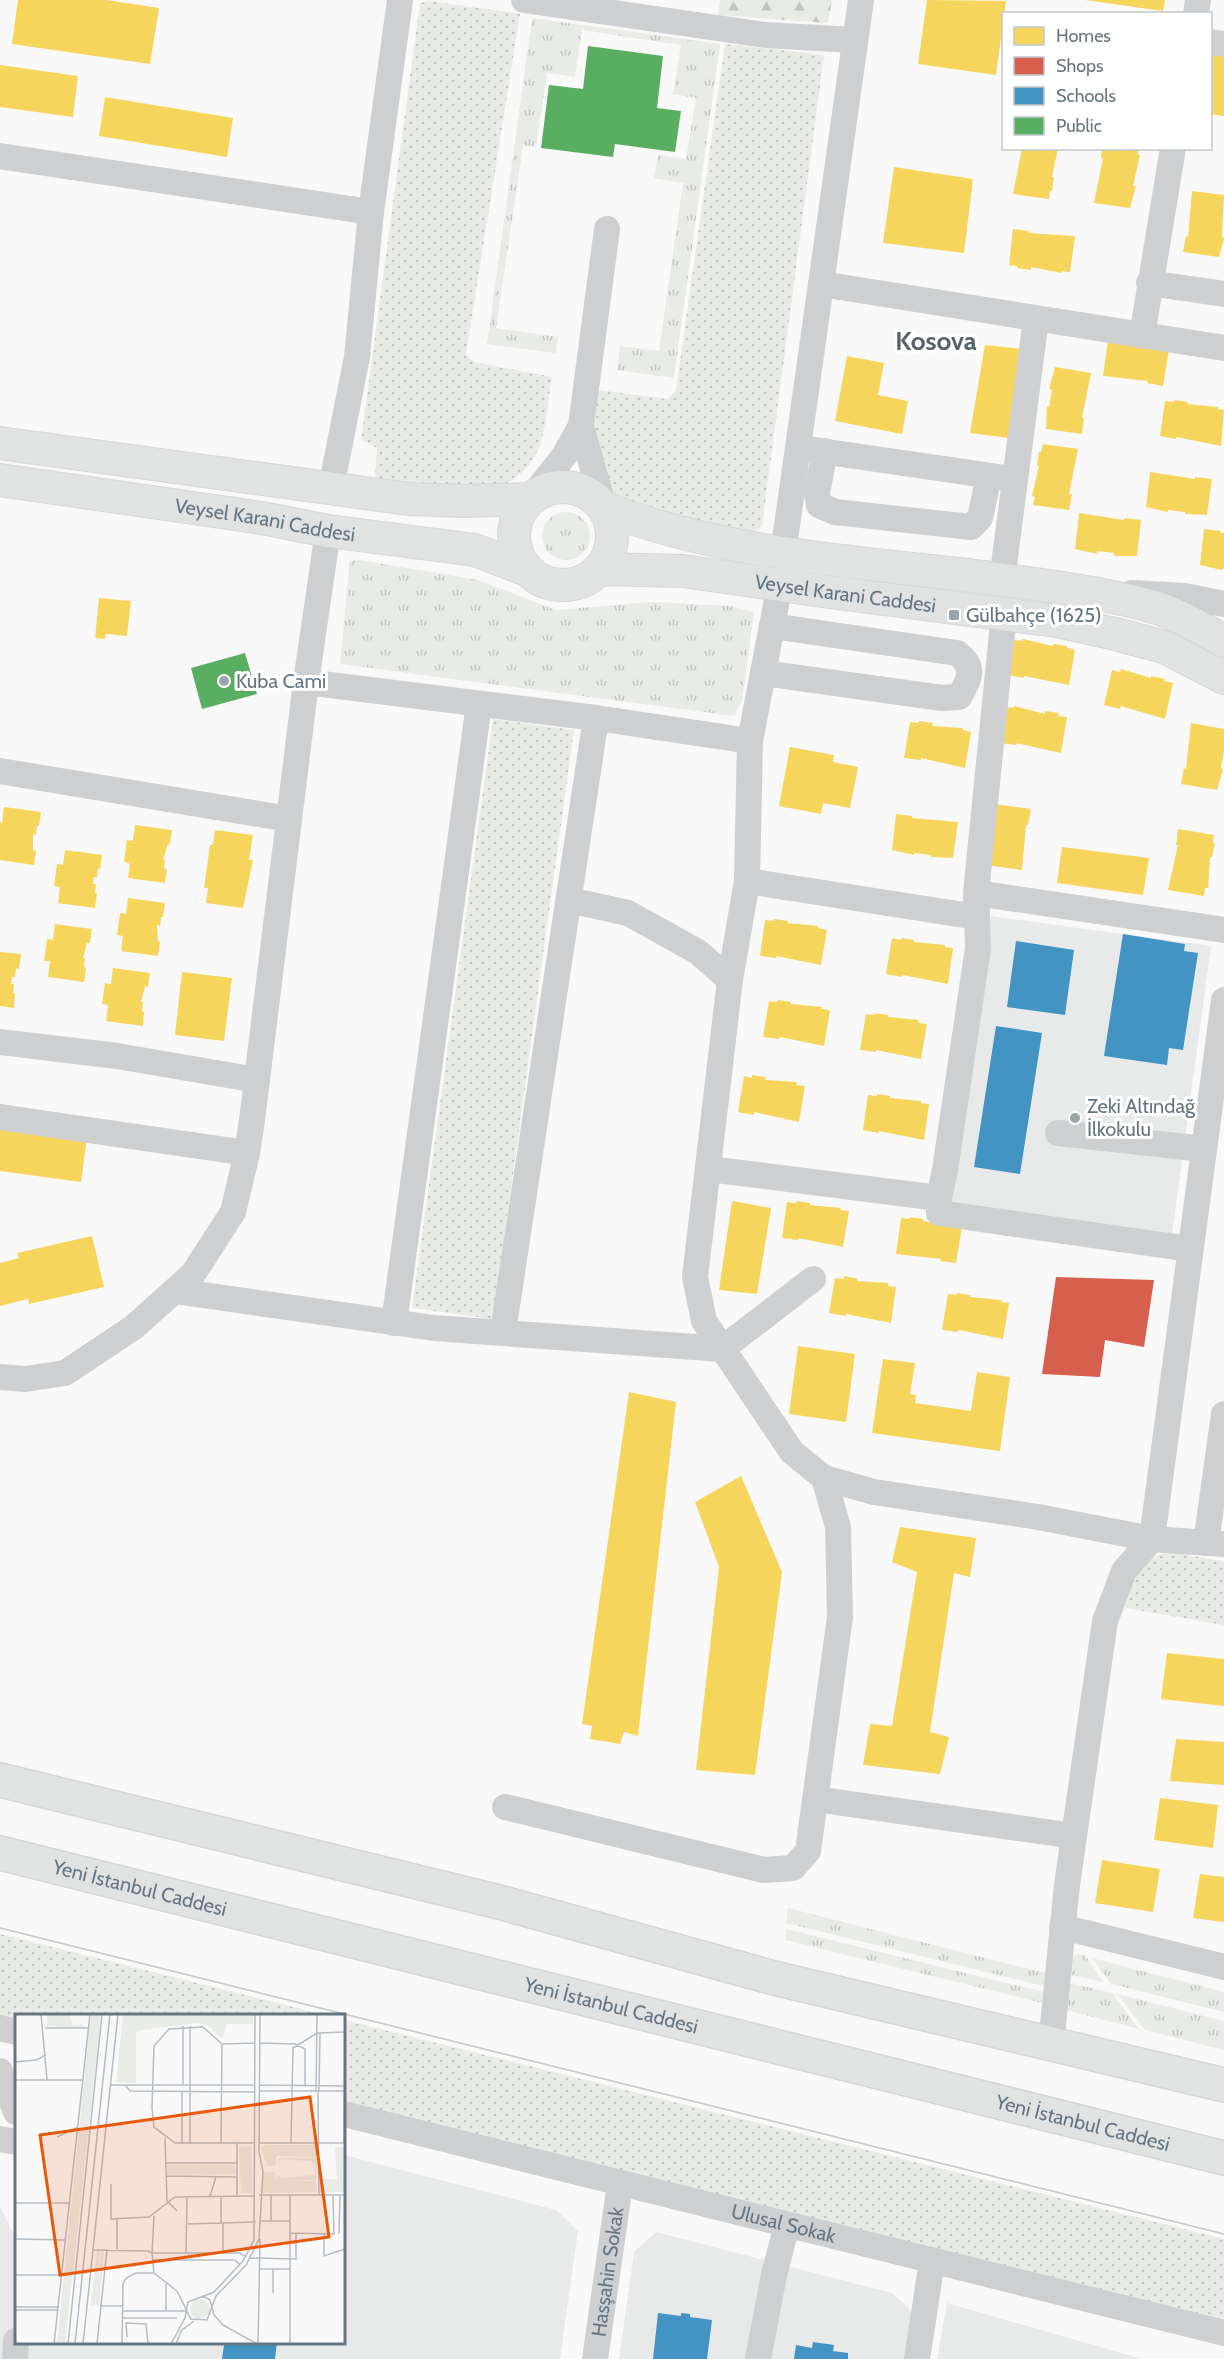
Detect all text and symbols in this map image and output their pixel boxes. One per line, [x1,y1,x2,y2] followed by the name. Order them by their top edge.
[1002,12,1212,150] legend
[1056,25,1111,47] text: Homes
[1056,55,1104,77] text: Shops
[1056,85,1116,107] text: Schools
[1056,115,1102,137] text: Public
[895,325,977,357] district label: Kosova
[173,493,357,546] street label: Veysel Karani Caddesi
[753,569,937,617] street label: Veysel Karani Caddesi
[966,603,1101,627] place label: Gülbahçe (1625)
[947,608,961,622] marker: Gülbahçe (1625)
[236,669,326,693] place label: Kuba Cami
[217,674,231,688] marker: Kuba Cami
[1087,1094,1196,1141] place label: Zeki Altındağ İlkokulu
[1068,1111,1082,1125] marker: Zeki Altındağ İlkokulu
[49,1854,229,1921] street label: Yeni İstanbul Caddesi
[521,1972,701,2039] street label: Yeni İstanbul Caddesi
[15,2014,345,2344] inset map
[992,2089,1172,2156] street label: Yeni İstanbul Caddesi
[729,2199,838,2248] street label: Ulusal Sokak
[586,2206,629,2338] street label: Hasşahin Sokak

